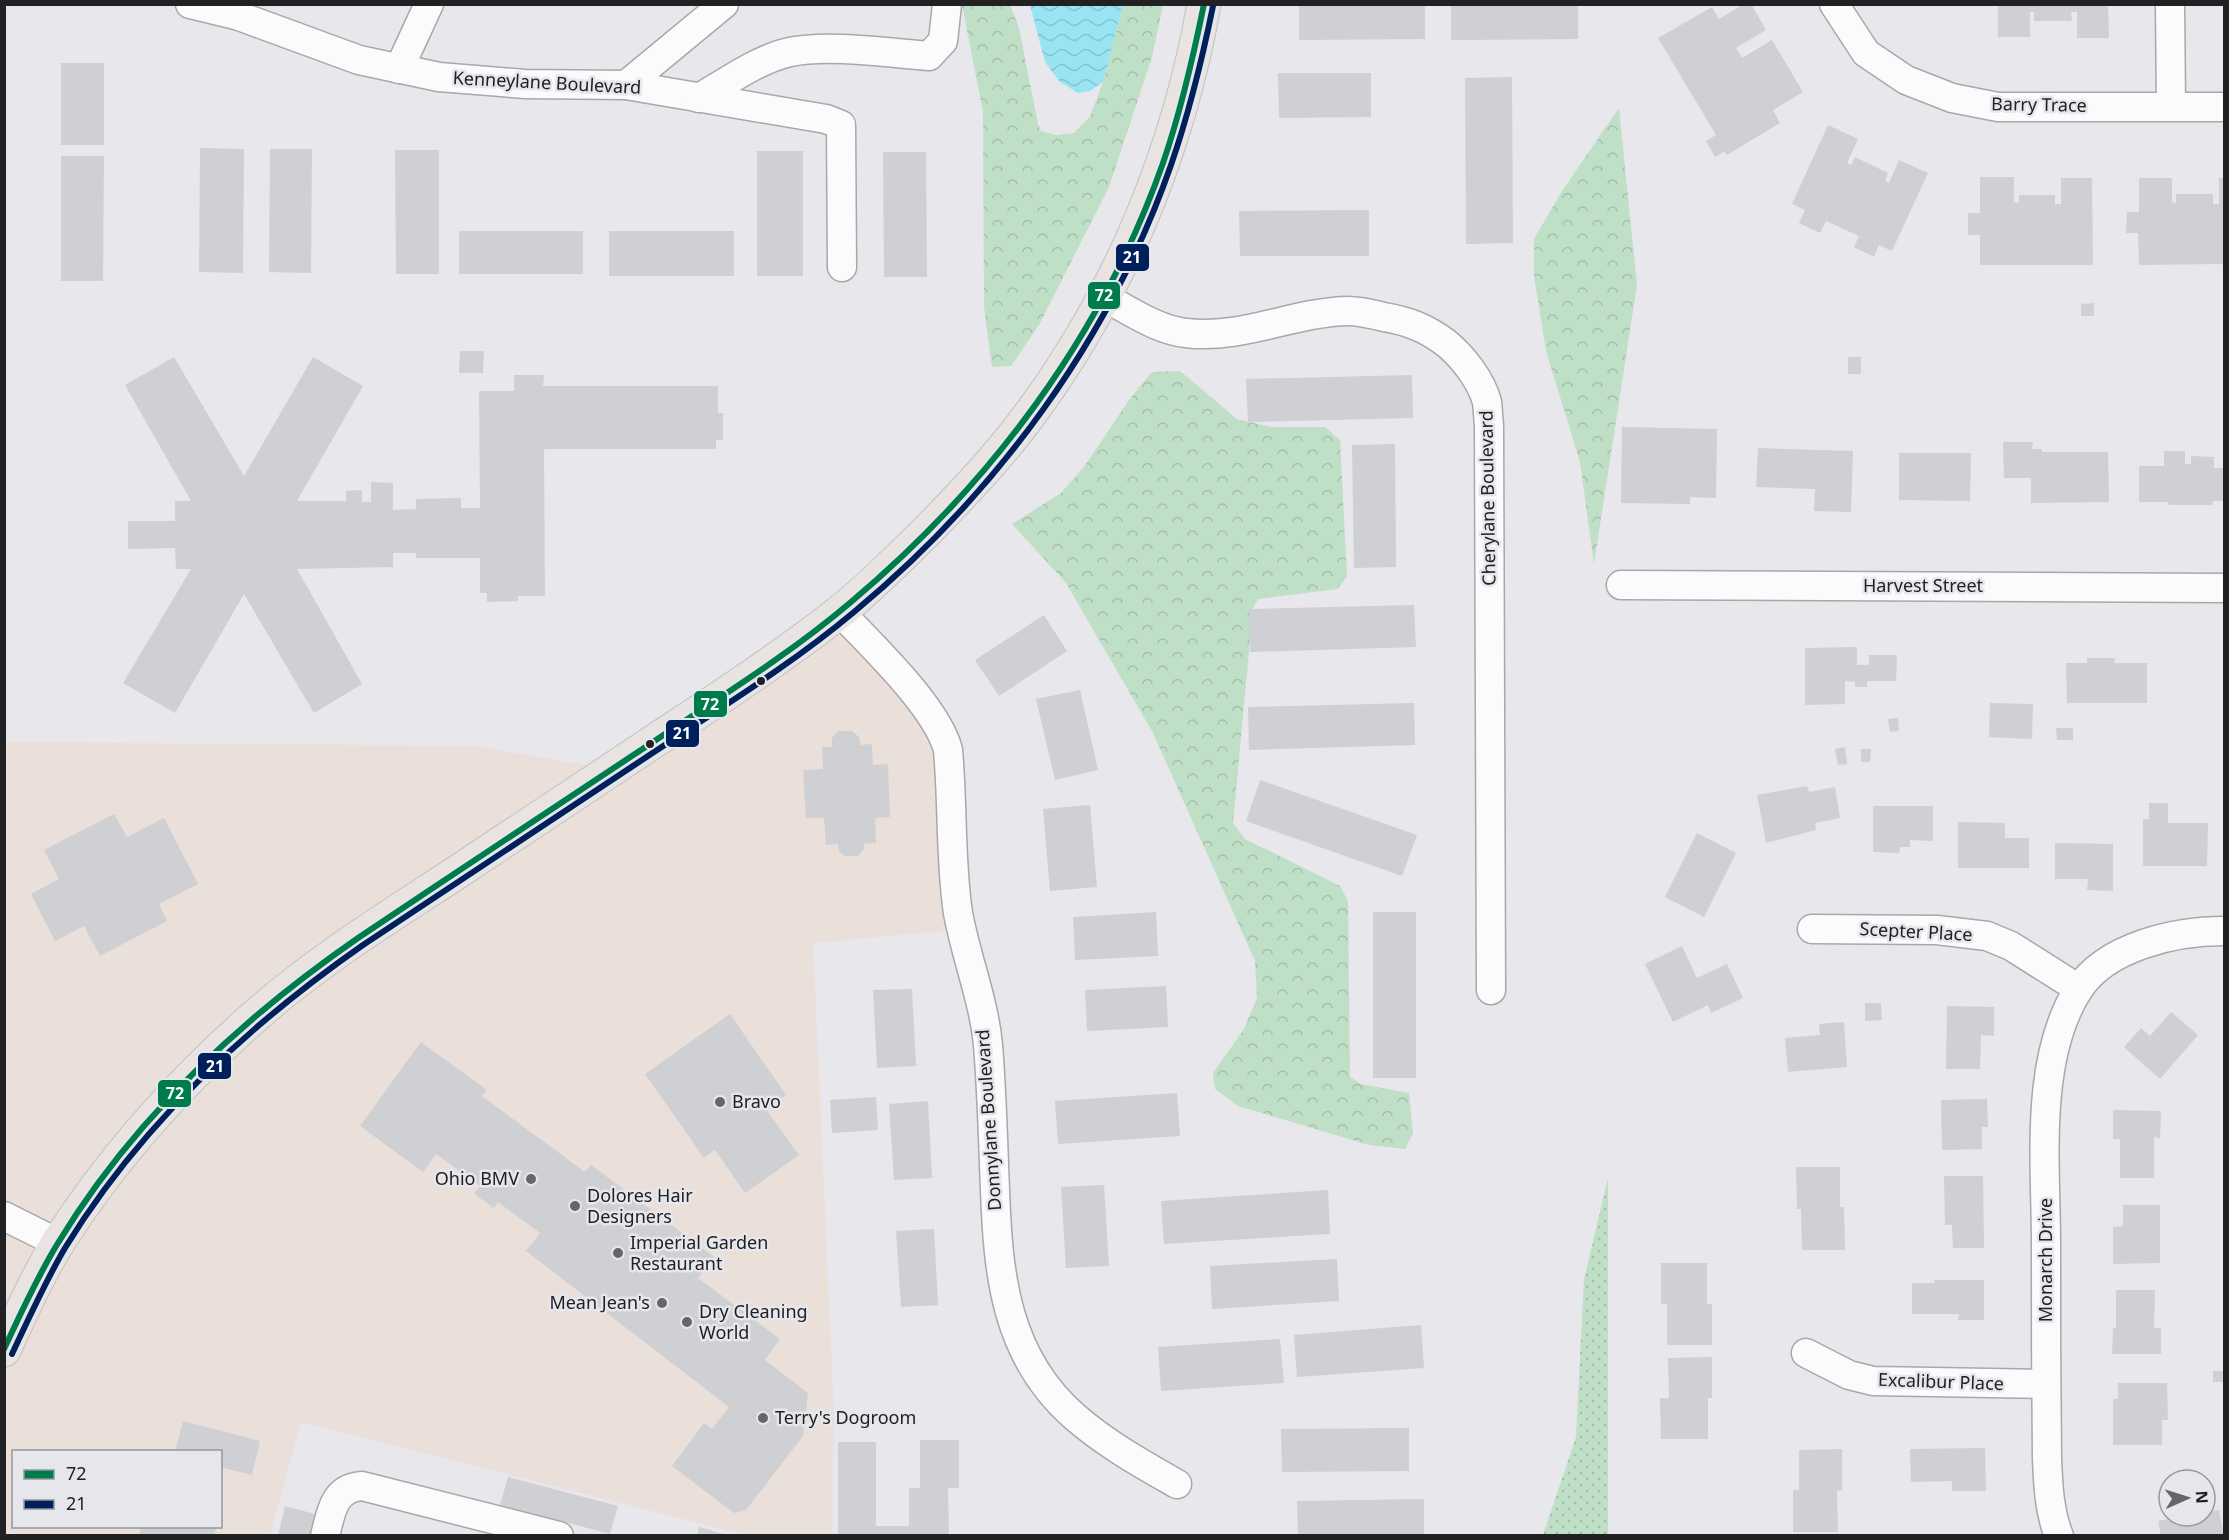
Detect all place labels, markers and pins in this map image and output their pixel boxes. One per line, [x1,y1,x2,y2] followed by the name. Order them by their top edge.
[755,675,767,687] unlabelled marker
[644,738,656,750] unlabelled marker
[732,1089,781,1113] place label: Bravo
[713,1095,727,1109] marker: Bravo
[435,1166,519,1190] place label: Ohio BMV
[524,1172,538,1186] marker: Ohio BMV
[587,1183,693,1228] place label: Dolores Hair Designers
[568,1199,582,1213] marker: Dolores Hair Designers
[630,1230,768,1275] place label: Imperial Garden Restaurant
[611,1246,625,1260] marker: Imperial Garden Restaurant
[549,1290,650,1314] place label: Mean Jean's
[655,1296,669,1310] marker: Mean Jean's
[699,1299,808,1344] place label: Dry Cleaning World
[680,1315,694,1329] marker: Dry Cleaning World
[775,1405,916,1429] place label: Terry's Dogroom
[756,1411,770,1425] marker: Terry's Dogroom

